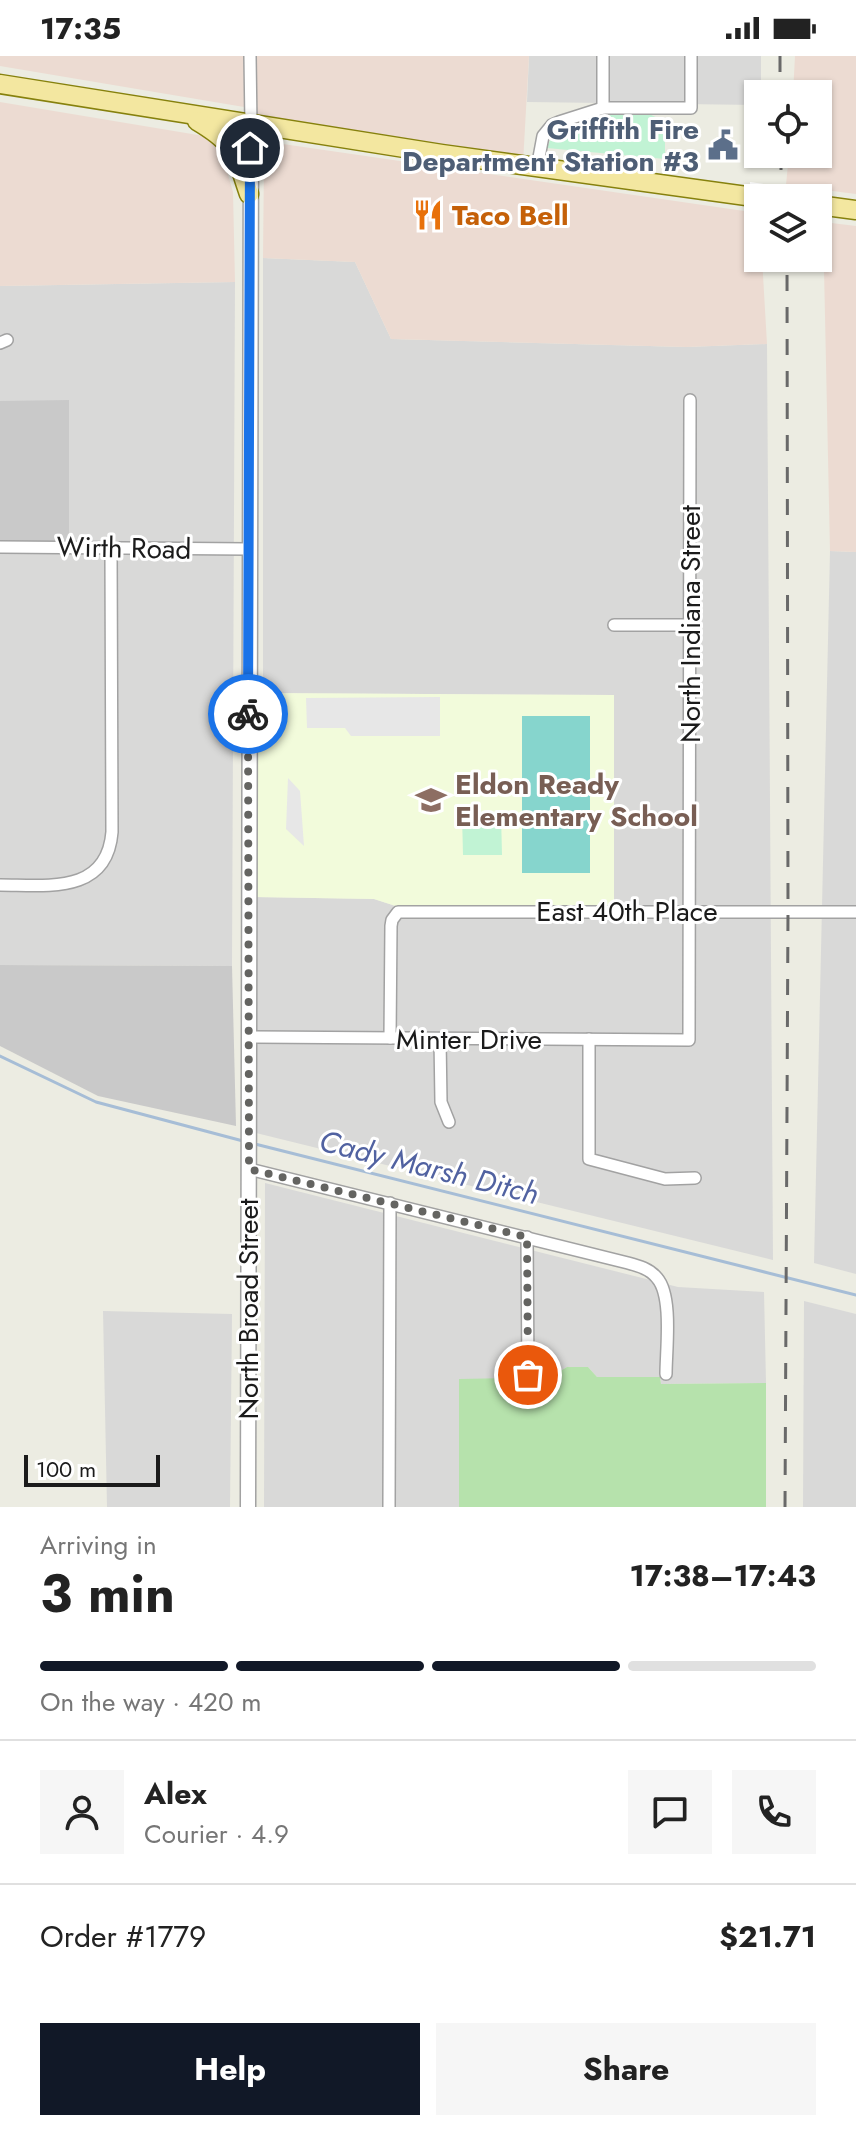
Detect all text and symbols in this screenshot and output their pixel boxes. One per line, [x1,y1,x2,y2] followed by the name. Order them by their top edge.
[40,7,121,50] text: 17:35
[744,80,832,272] map controls
[744,80,832,168] button: locate
[402,109,699,182] place label: Griffith Fire Department Station #3
[216,114,284,182] pin
[228,126,272,170] icon: home
[706,128,740,162] public building icon: Griffith Fire Department Station #3
[744,184,832,272] button: layers
[452,195,569,236] place label: Taco Bell
[411,198,445,232] restaurant icon: Taco Bell
[670,505,711,743] street label: North Indiana Street
[56,526,192,570] street label: Wirth Road
[208,674,288,754] courier
[226,692,270,736] icon: bike
[455,764,698,837] place label: Eldon Ready Elementary School
[414,783,448,817] school or university icon: Eldon Ready Elementary School
[536,891,718,932] street label: East 40th Place
[396,1019,542,1060] street label: Minter Drive
[315,1119,543,1215] water label: Cady Marsh Ditch
[228,1198,269,1420] street label: North Broad Street
[494,1341,562,1409] pin
[506,1353,550,1397] icon: bag
[24,1451,160,1487] scale bar
[36,1453,96,1485] text: 100 m
[40,1526,157,1564] text: Arriving in
[629,1554,816,1597] text: 17:38–17:43
[40,1556,175,1632] text: 3 min
[40,1683,262,1721] text: On the way · 420 m
[40,1770,124,1854] button: person
[628,1770,712,1854] button: chat
[732,1770,816,1854] button: phone
[144,1772,207,1815] text: Alex
[144,1815,289,1853] text: Courier · 4.9
[40,1915,206,1958] text: Order #1779
[719,1915,816,1958] text: $21.71
[40,2023,420,2115] button: Help
[436,2023,816,2115] button: Share

